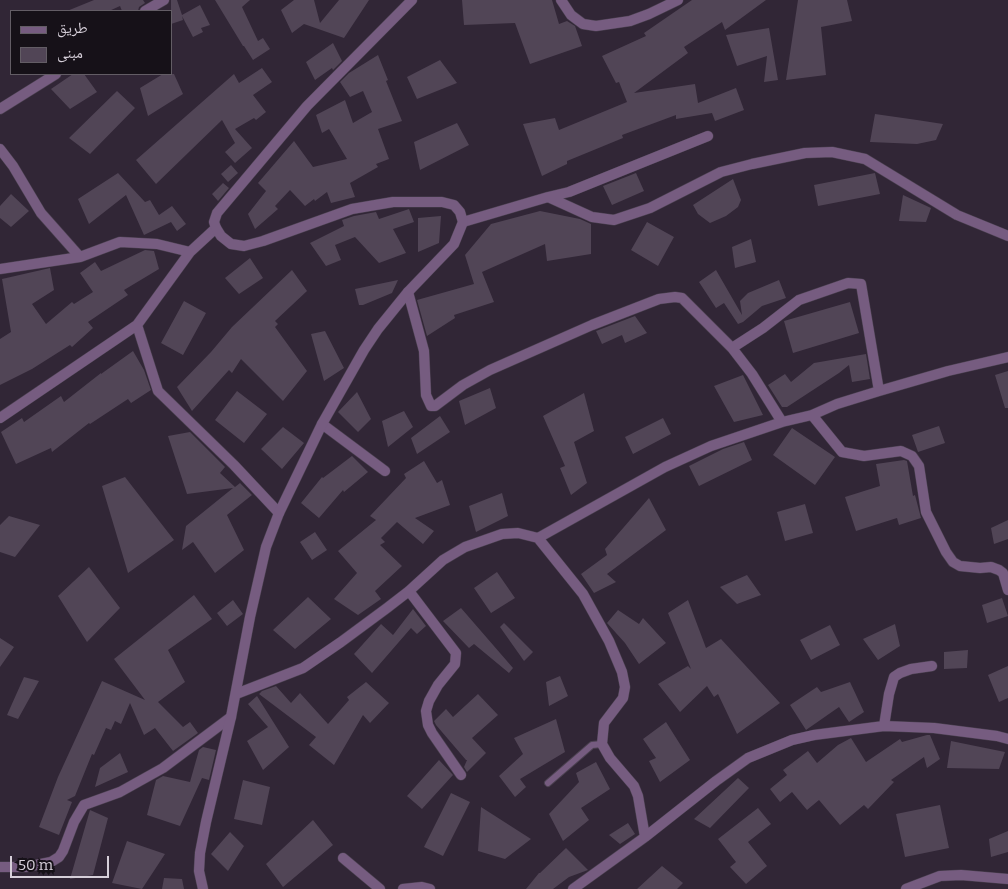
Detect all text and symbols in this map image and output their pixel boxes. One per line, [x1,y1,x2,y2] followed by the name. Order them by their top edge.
[10,10,172,75] legend
[57,19,88,37] text: طريق
[57,44,83,62] text: مبنى
[12,846,111,878] scale bar
[18,856,53,874] text: 50 m

